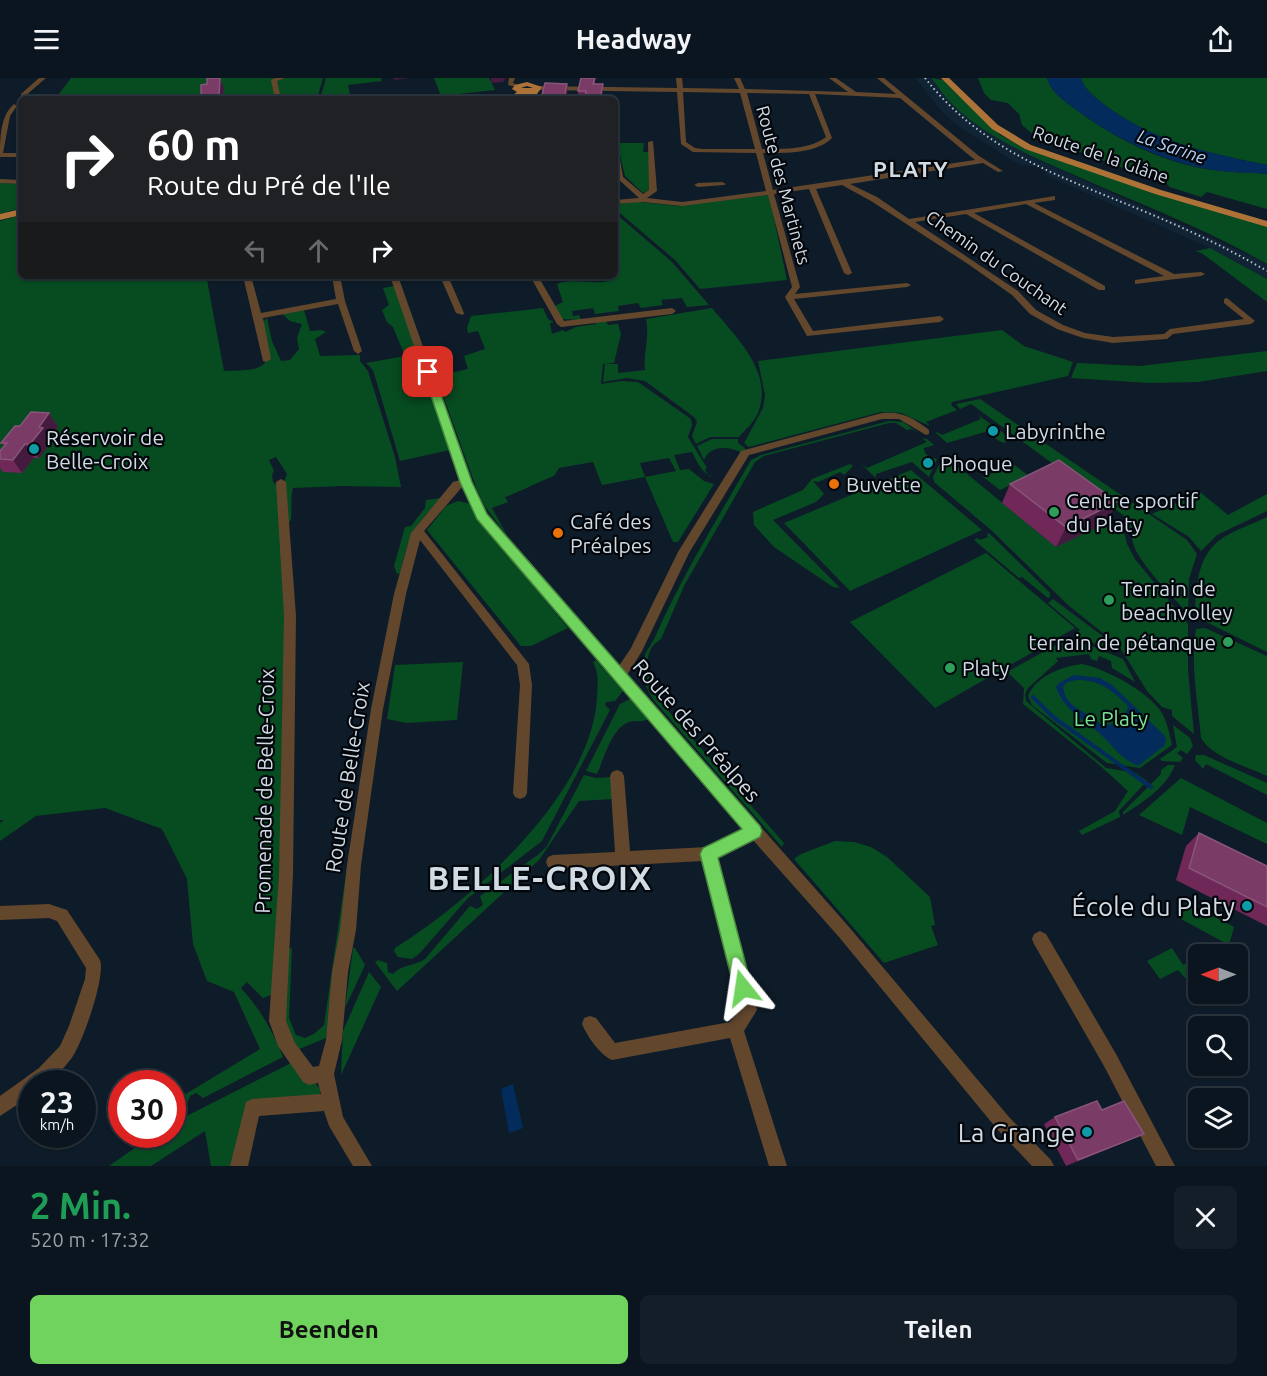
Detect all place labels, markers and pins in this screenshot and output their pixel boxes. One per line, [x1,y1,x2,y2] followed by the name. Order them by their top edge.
[402,346,453,397] pin
[1005,419,1106,443] place label: Labyrinthe
[986,424,1000,438] marker: Labyrinthe
[46,425,164,473] place label: Réservoir de Belle-Croix
[27,442,41,456] marker: Réservoir de Belle-Croix
[940,451,1013,475] place label: Phoque
[921,456,935,470] marker: Phoque
[846,472,921,496] place label: Buvette
[827,477,841,491] marker: Buvette
[1066,488,1199,536] place label: Centre sportif du Platy
[1047,505,1061,519] marker: Centre sportif du Platy
[570,509,651,557] place label: Café des Préalpes
[551,526,565,540] marker: Café des Préalpes
[1121,576,1233,624] place label: Terrain de beachvolley
[1102,593,1116,607] marker: Terrain de beachvolley
[1028,630,1216,654] place label: terrain de pétanque
[1221,635,1235,649] marker: terrain de pétanque
[962,656,1009,680] place label: Platy
[943,661,957,675] marker: Platy
[1072,891,1235,921] place label: École du Platy
[1240,899,1254,913] marker: École du Platy
[958,1118,1075,1147] place label: La Grange
[1080,1125,1094,1139] marker: La Grange

